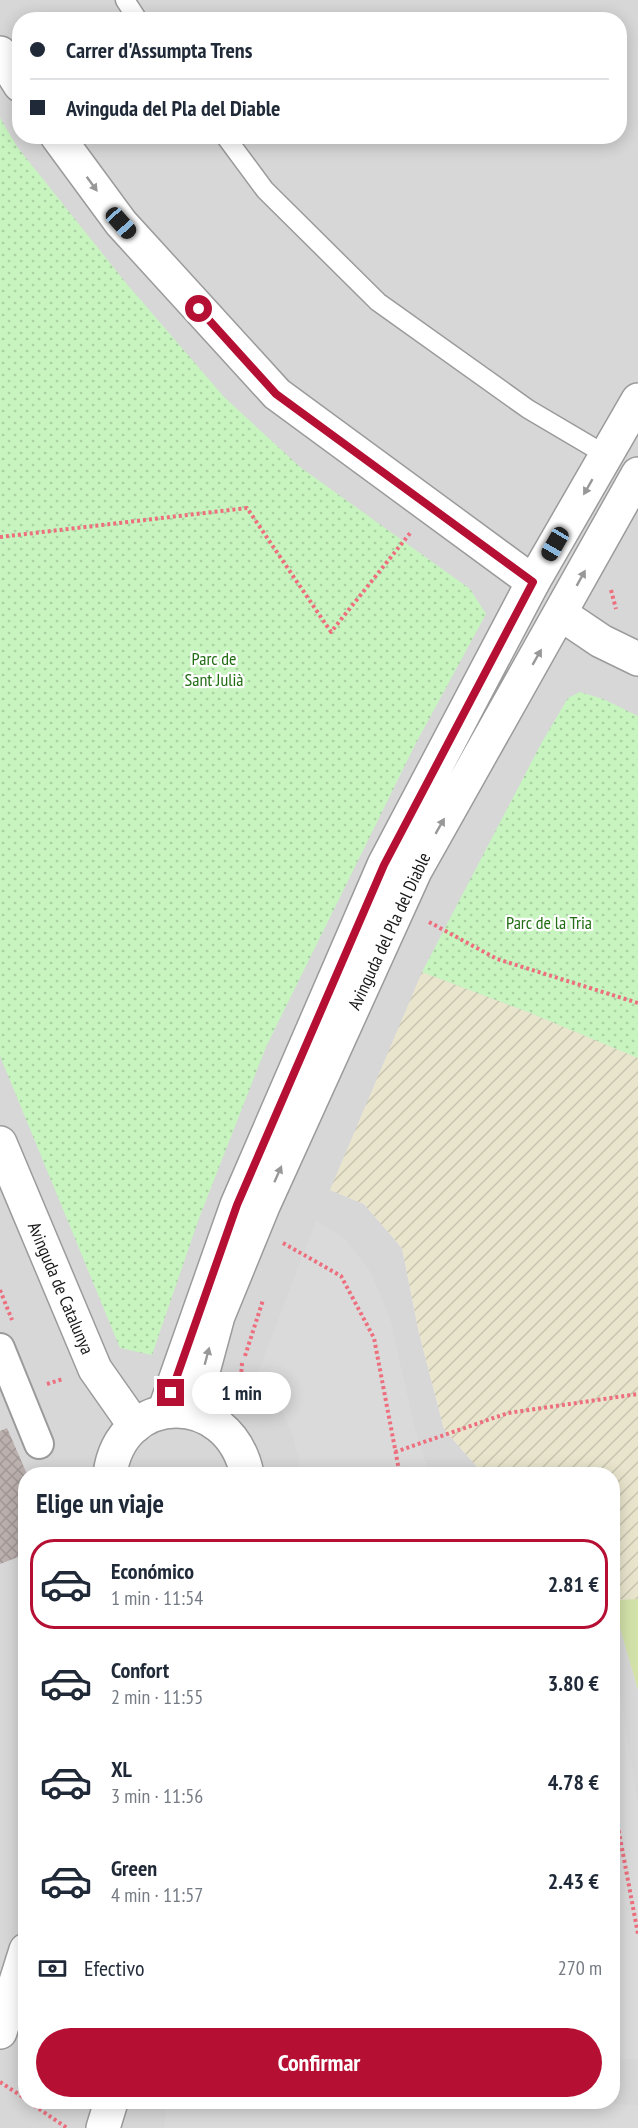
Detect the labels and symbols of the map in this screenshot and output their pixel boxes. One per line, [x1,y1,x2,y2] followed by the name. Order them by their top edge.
[86,175,98,191] one-way arrow
[102,204,140,242] car
[185,295,212,322] route start
[582,479,593,495] one-way arrow
[538,524,572,564] car
[576,570,586,587] one-way arrow
[184,647,244,691] park label: Parc de Sant Julià
[531,649,542,665] one-way arrow
[435,818,445,835] one-way arrow
[342,849,436,1013] street label: Avinguda del Pla del Diable
[506,911,592,934] park label: Parc de la Tria
[273,1166,282,1183] one-way arrow
[23,1218,99,1358] street label: Avinguda de Catalunya
[203,1347,213,1365] one-way arrow
[192,1372,291,1414] callout: 1 min
[157,1379,184,1406] route end

